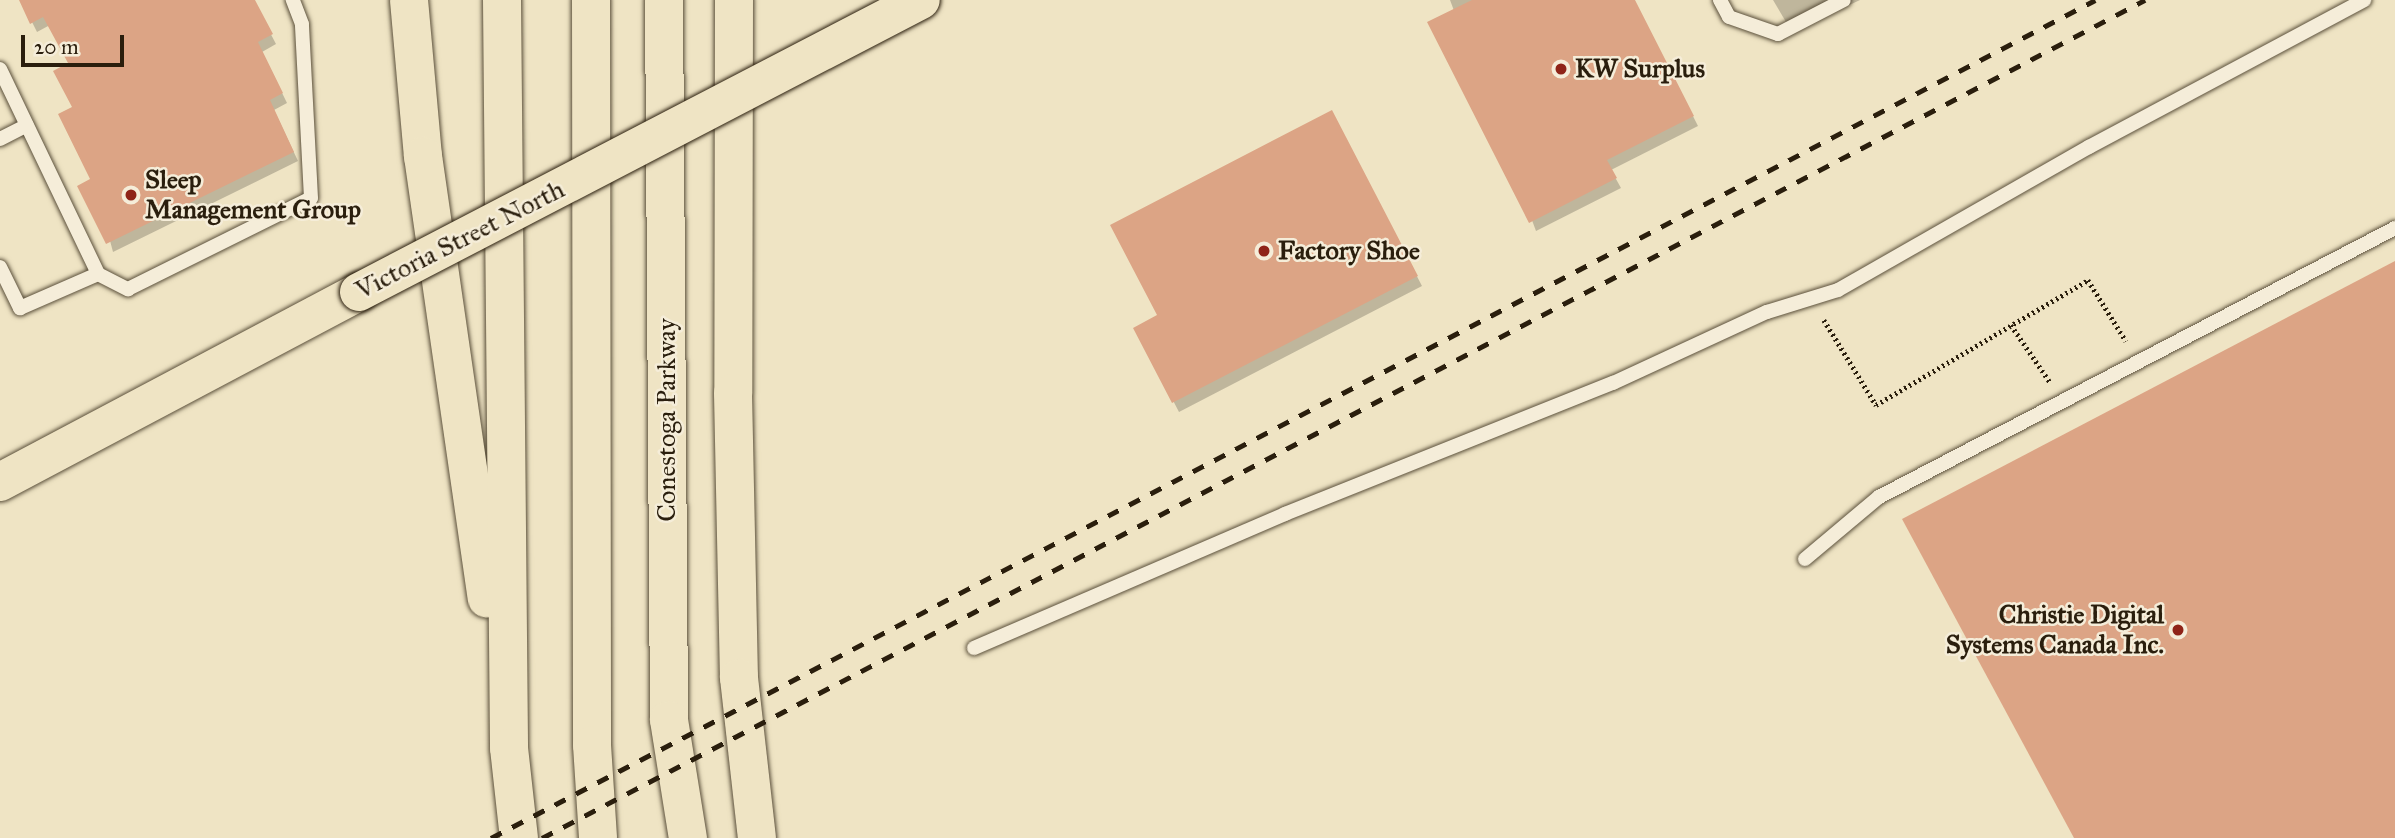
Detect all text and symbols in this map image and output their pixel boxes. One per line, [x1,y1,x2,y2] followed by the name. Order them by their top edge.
[24,21,128,65] scale bar
[34,34,79,60] text: 20 m
[1575,53,1705,85] place label: KW Surplus
[1553,61,1569,77] marker: KW Surplus
[145,164,361,226] place label: Sleep Management Group
[350,174,570,306] street label: Victoria Street North
[123,187,139,203] marker: Sleep Management Group
[1278,235,1420,267] place label: Factory Shoe
[1256,243,1272,259] marker: Factory Shoe
[651,318,683,522] street label: Conestoga Parkway
[1946,599,2164,660] place label: Christie Digital Systems Canada Inc.
[2170,622,2186,638] marker: Christie Digital Systems Canada Inc.

